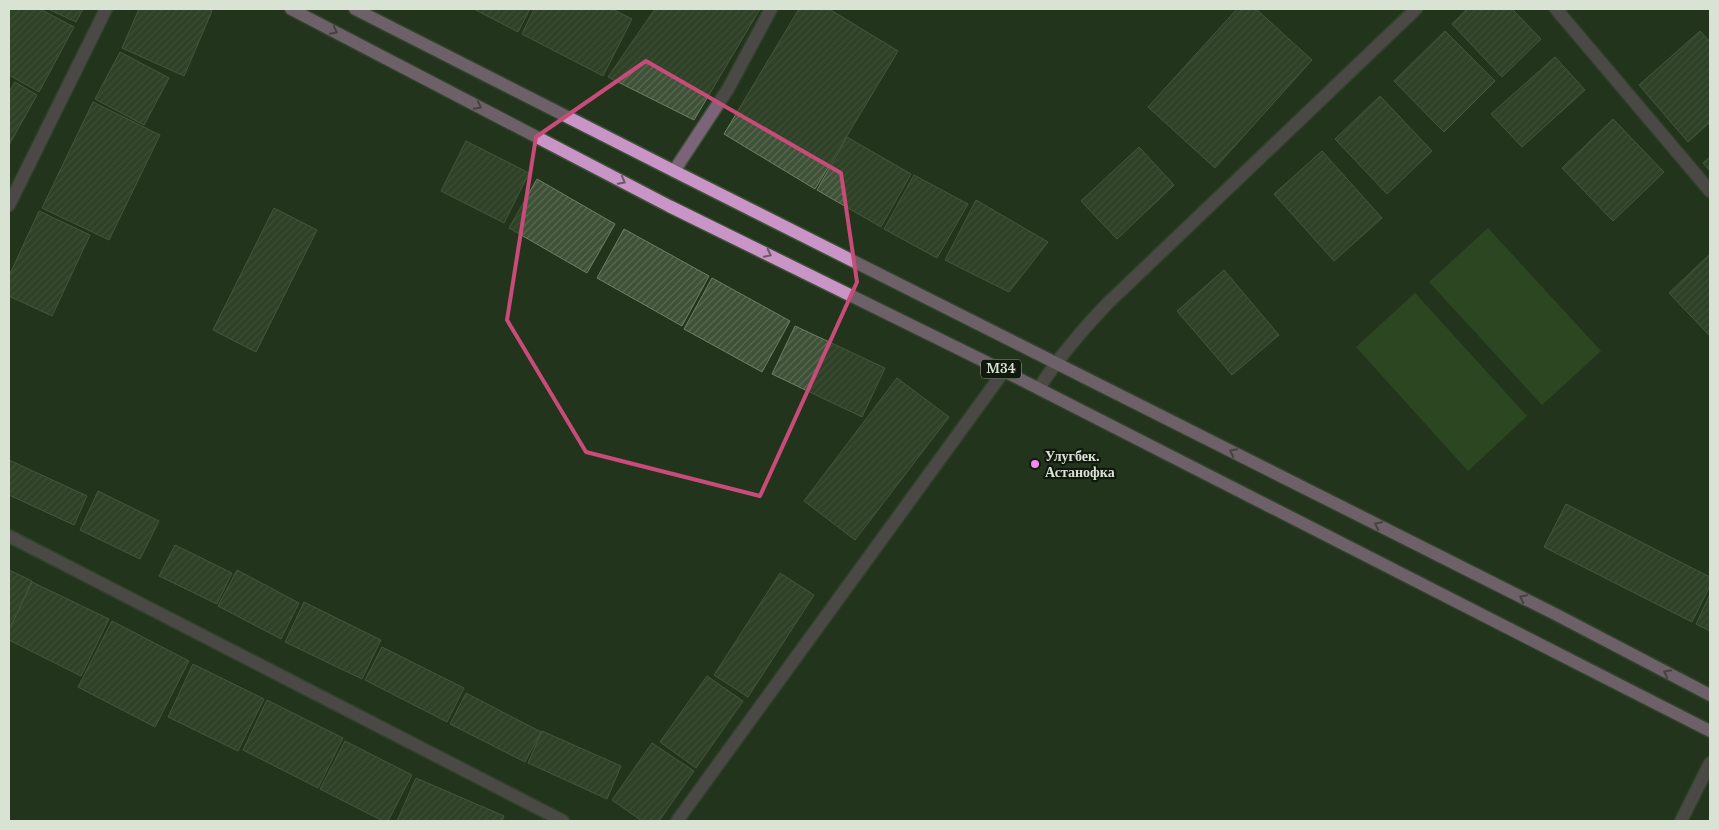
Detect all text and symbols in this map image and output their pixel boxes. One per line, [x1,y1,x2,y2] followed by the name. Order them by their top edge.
[329,25,338,35] one-way arrow
[473,100,482,110] one-way arrow
[617,175,626,185] one-way arrow
[762,248,771,258] one-way arrow
[981,359,1021,378] road number: M34
[1045,447,1115,481] place label: Улугбек. Астанофка
[1229,448,1238,458] one-way arrow
[1029,458,1041,470] marker: Улугбек. Астанофка
[1374,521,1383,531] one-way arrow
[1519,594,1528,604] one-way arrow
[1663,669,1672,679] one-way arrow

